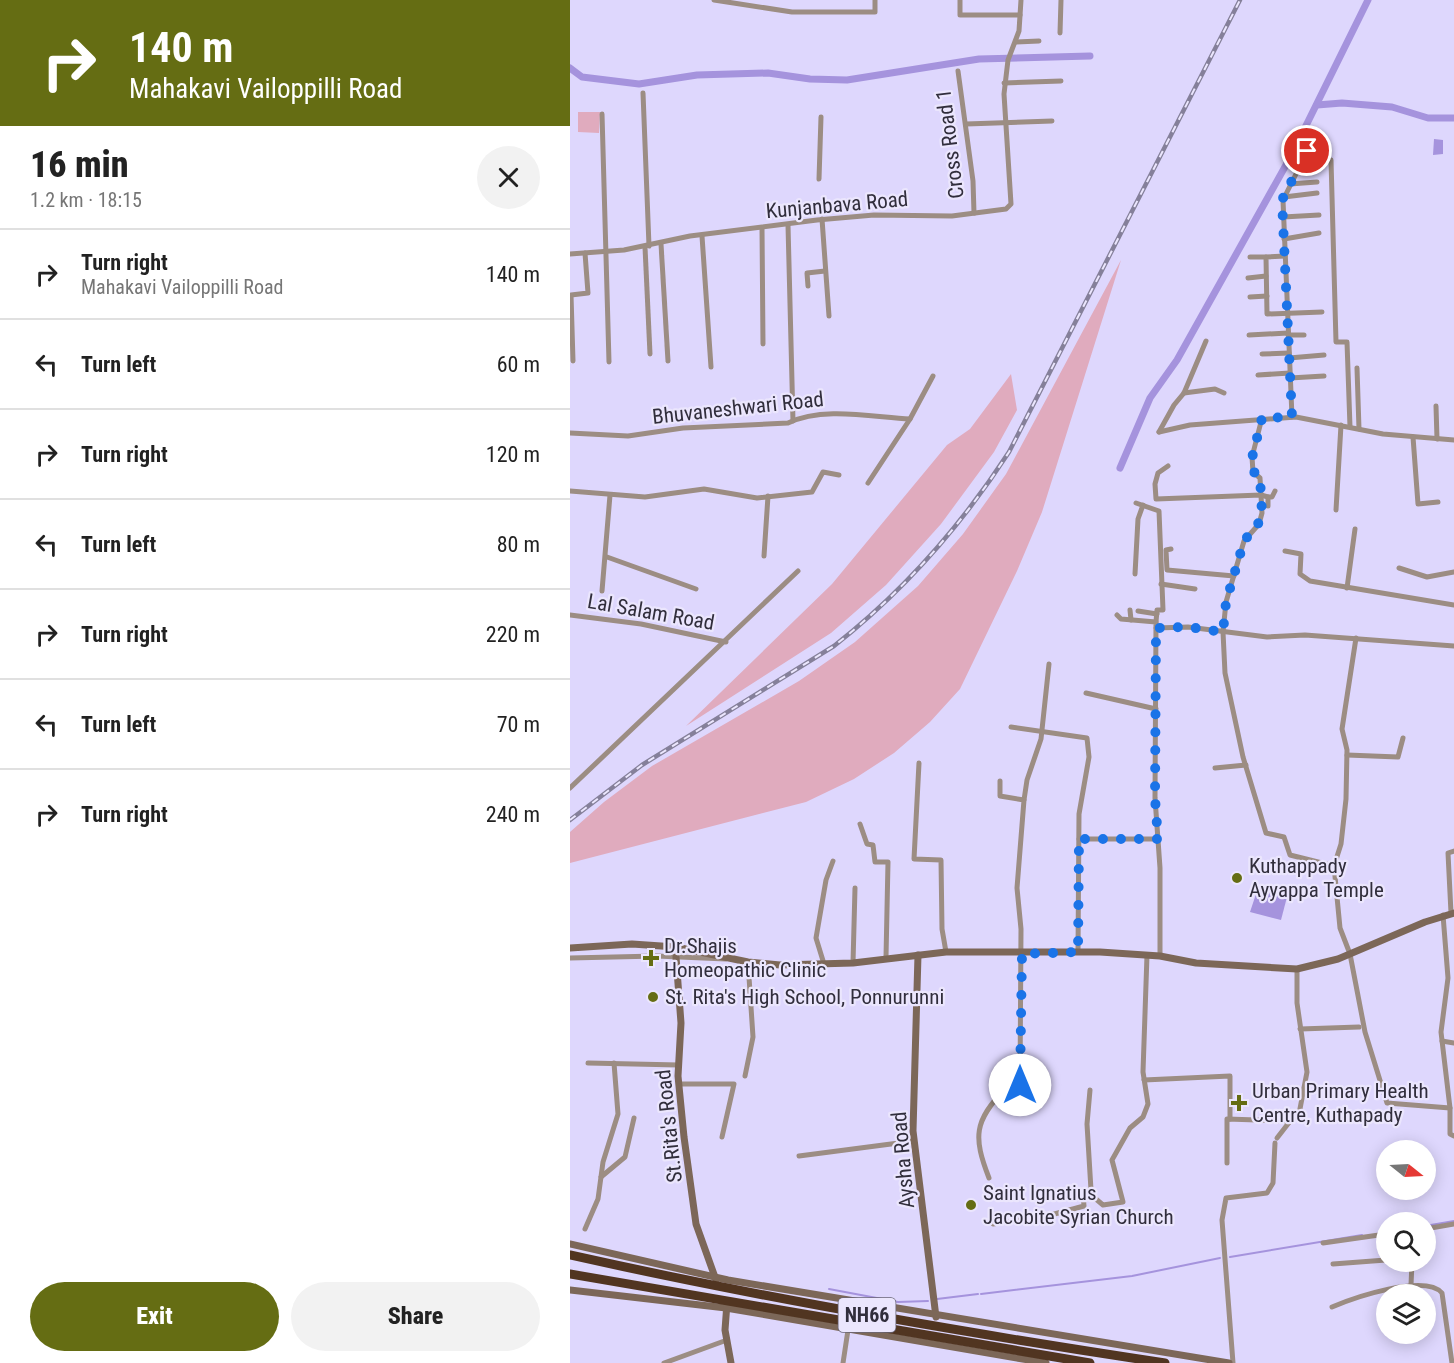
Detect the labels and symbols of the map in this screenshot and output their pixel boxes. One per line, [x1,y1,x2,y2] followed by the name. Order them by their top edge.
[931,88,969,200] street label: Cross Road 1
[1281,125,1332,176] pin
[765,187,909,223] street label: Kunjanbava Road
[651,387,825,429] street label: Bhuvaneshwari Road
[586,589,716,635] street label: Lal Salam Road
[1249,854,1384,902] place label: Kuthappady Ayyappa Temple
[1230,871,1244,885] marker: Kuthappady Ayyappa Temple
[664,934,826,982] place label: Dr.Shajis Homeopathic Clinic
[642,949,660,967] marker: Dr.Shajis Homeopathic Clinic
[665,985,944,1009] place label: St. Rita's High School, Ponnurunni
[646,990,660,1004] marker: St. Rita's High School, Ponnurunni
[988,1053,1052,1117] position arrow
[651,1068,687,1184] street label: St.Rita's Road
[1252,1079,1429,1127] place label: Urban Primary Health Centre, Kuthapady
[1230,1094,1248,1112] marker: Urban Primary Health Centre, Kuthapady
[887,1111,919,1209] street label: Aysha Road
[1376,1140,1436,1200] north arrow
[983,1181,1174,1229] place label: Saint Ignatius Jacobite Syrian Church
[964,1198,978,1212] marker: Saint Ignatius Jacobite Syrian Church
[838,1298,896,1332] road number: NH66

